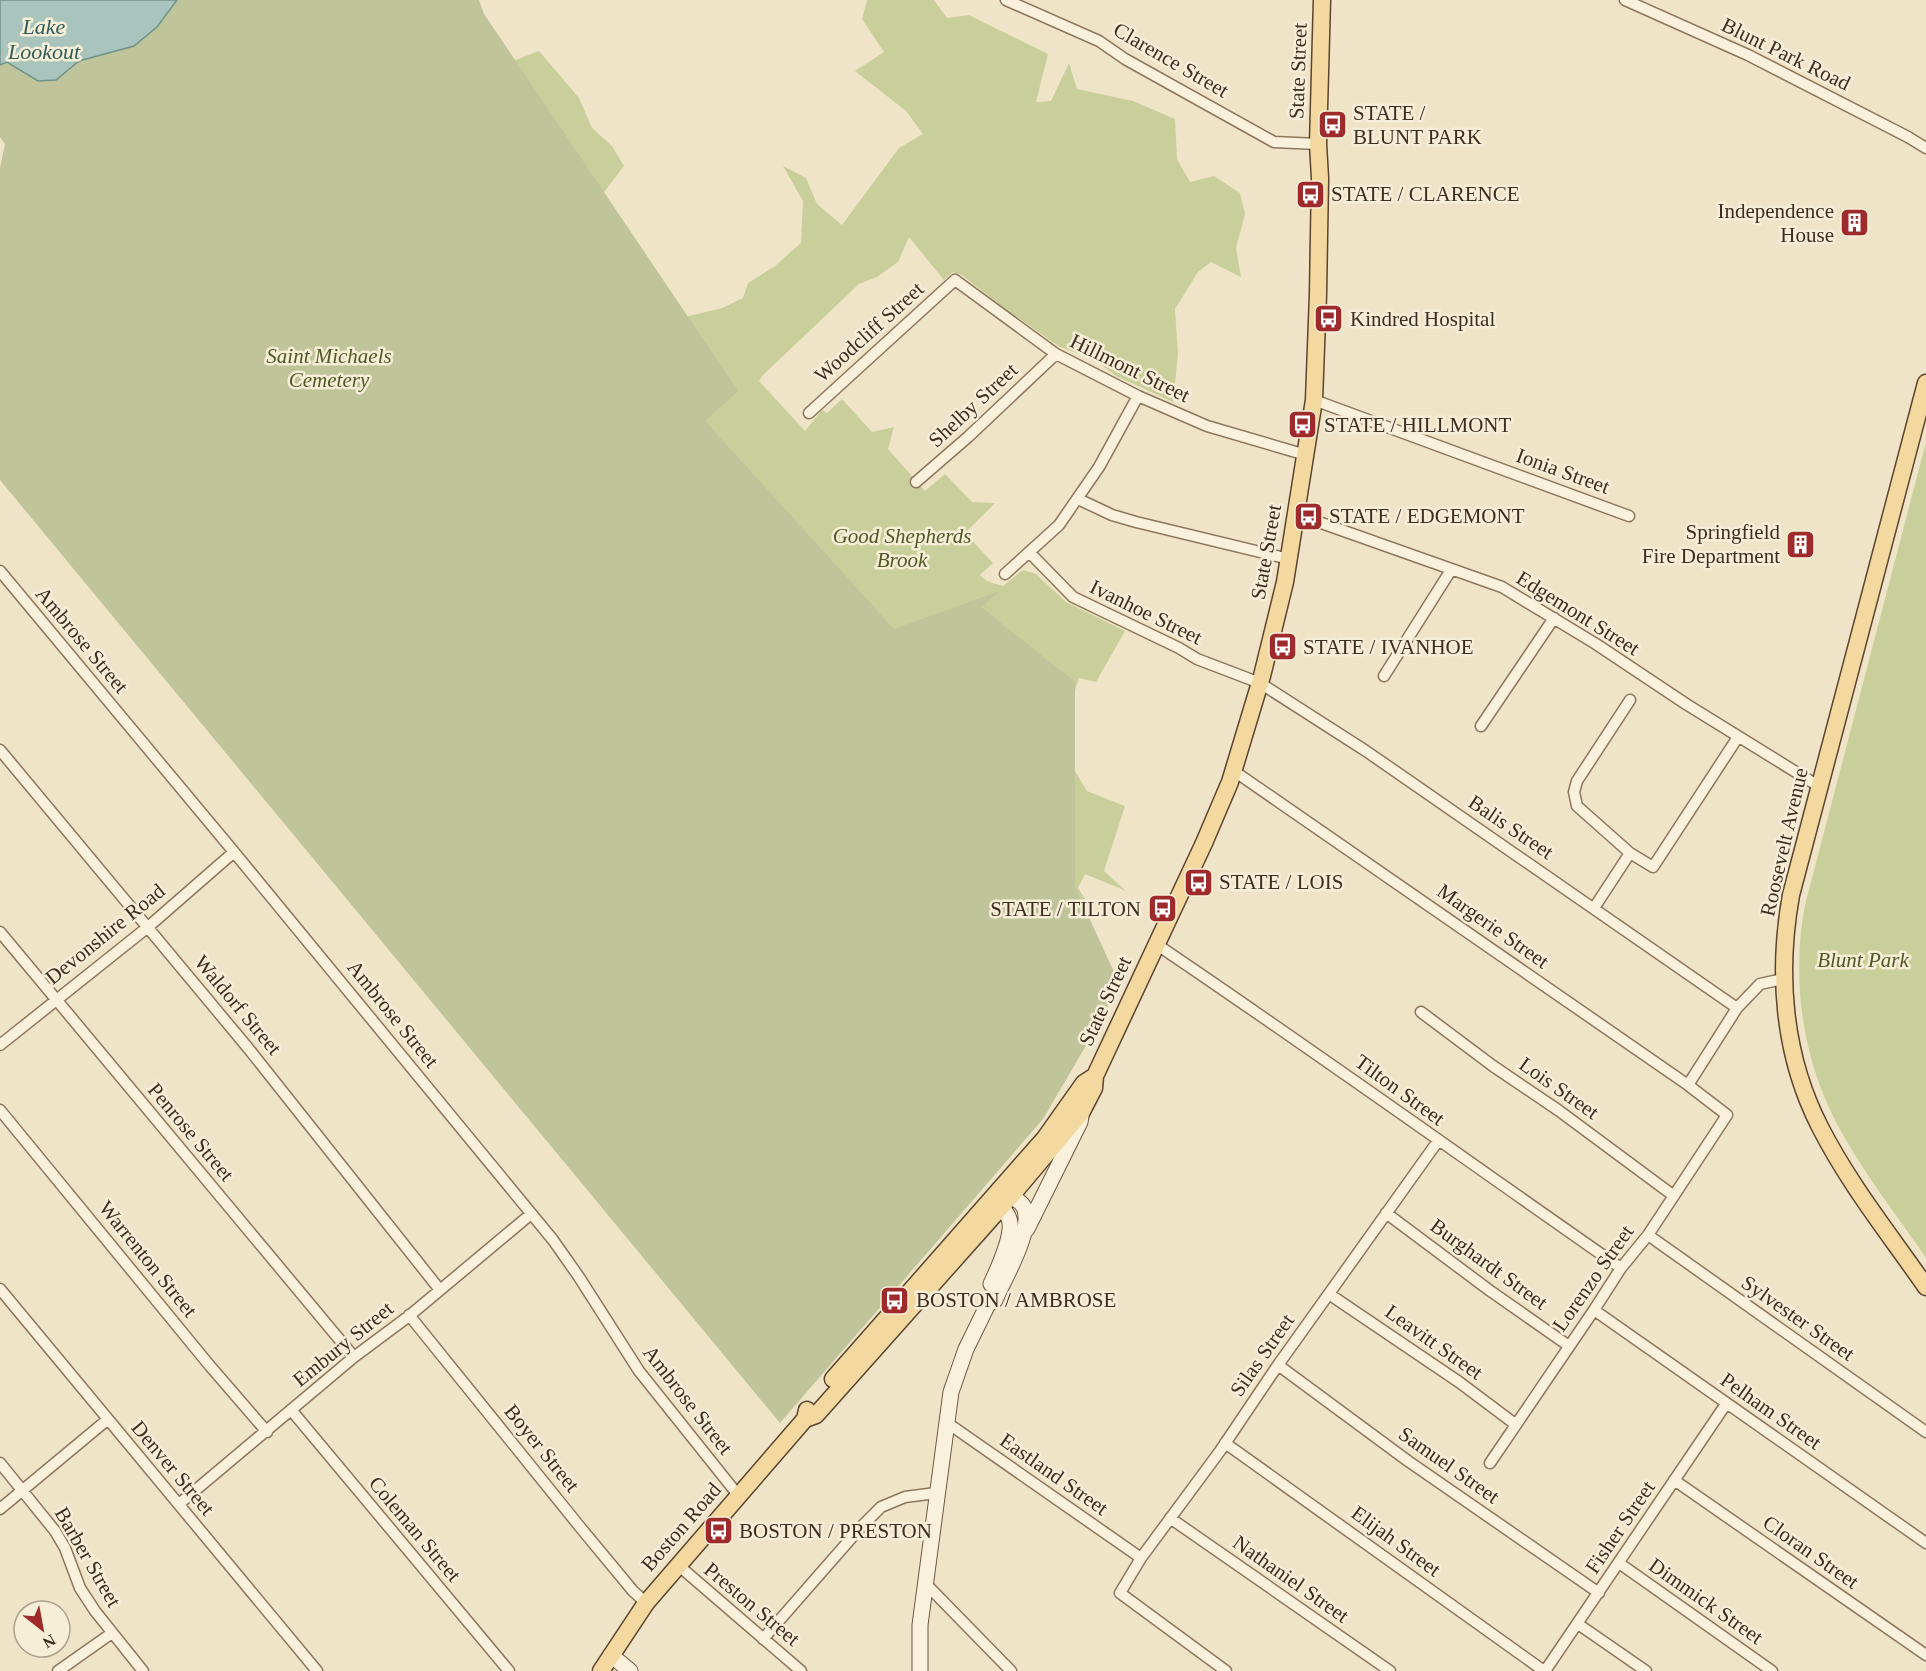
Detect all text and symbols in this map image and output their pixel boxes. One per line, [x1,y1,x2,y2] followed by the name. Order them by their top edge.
[1718,13,1855,96] street label: Blunt Park Road
[7,14,81,64] water label: Lake Lookout
[1109,17,1233,103] street label: Clarence Street
[1284,22,1312,120] street label: State Street
[1353,101,1482,149] place label: STATE / BLUNT PARK
[1316,109,1348,141] bus stop icon: STATE / BLUNT PARK
[1294,178,1326,210] bus stop icon: STATE / CLARENCE
[1331,182,1520,206] place label: STATE / CLARENCE
[1717,199,1834,247] place label: Independence House
[1839,207,1871,239] building icon: Independence House
[810,277,929,387] street label: Woodcliff Street
[1313,303,1345,335] bus stop icon: Kindred Hospital
[1350,307,1495,331] place label: Kindred Hospital
[1066,329,1194,407] street label: Hillmont Street
[266,344,392,392] park label: Saint Michaels Cemetery
[924,358,1022,452] street label: Shelby Street
[1287,409,1319,441] bus stop icon: STATE / HILLMONT
[1324,413,1511,437] place label: STATE / HILLMONT
[1513,443,1613,499] street label: Ionia Street
[1292,500,1324,532] bus stop icon: STATE / EDGEMONT
[1246,502,1286,601] street label: State Street
[1329,504,1525,528] place label: STATE / EDGEMONT
[1642,520,1780,568] place label: Springfield Fire Department
[833,524,971,572] park label: Good Shepherds Brook
[1785,528,1817,560] building icon: Springfield Fire Department
[1512,566,1644,661] street label: Edgemont Street
[1086,575,1206,650] street label: Ivanhoe Street
[31,582,133,698] street label: Ambrose Street
[1266,631,1298,663] bus stop icon: STATE / IVANHOE
[1303,635,1474,659] place label: STATE / IVANHOE
[1755,765,1813,919] street label: Roosevelt Avenue
[1464,790,1558,864] street label: Balis Street
[1182,866,1214,898] bus stop icon: STATE / LOIS
[1219,870,1343,894] place label: STATE / LOIS
[41,878,170,989] street label: Devonshire Road
[1433,879,1554,973] street label: Margerie Street
[1146,893,1178,925] bus stop icon: STATE / TILTON
[990,897,1141,921] place label: STATE / TILTON
[1817,948,1909,972] park label: Blunt Park
[189,950,287,1060] street label: Waldorf Street
[1074,952,1136,1050] street label: State Street
[342,955,444,1073] street label: Ambrose Street
[1351,1049,1450,1131] street label: Tilton Street
[1515,1052,1604,1124] street label: Lois Street
[143,1078,239,1186] street label: Penrose Street
[94,1196,202,1322] street label: Warrenton Street
[1426,1213,1552,1315] street label: Burghardt Street
[1548,1220,1639,1336] street label: Lorenzo Street
[1737,1270,1859,1366] street label: Sylvester Street
[879,1284,911,1316] bus stop icon: BOSTON / AMBROSE
[916,1288,1116,1312] place label: BOSTON / AMBROSE
[288,1296,398,1392] street label: Embury Street
[1381,1300,1488,1385] street label: Leavitt Street
[1225,1309,1299,1401] street label: Silas Street
[638,1341,738,1459] street label: Ambrose Street
[1716,1368,1826,1455] street label: Pelham Street
[499,1399,585,1497] street label: Boyer Street
[127,1416,220,1520] street label: Denver Street
[1394,1422,1504,1509] street label: Samuel Street
[995,1428,1113,1520] street label: Eastland Street
[364,1471,466,1587] street label: Coleman Street
[1580,1476,1660,1578] street label: Fisher Street
[636,1478,726,1576] street label: Boston Road
[1347,1501,1445,1581] street label: Elijah Street
[50,1503,126,1611] street label: Barber Street
[1758,1510,1864,1594] street label: Cloran Street
[702,1515,734,1547] bus stop icon: BOSTON / PRESTON
[739,1519,932,1543] place label: BOSTON / PRESTON
[1228,1530,1354,1628] street label: Nathaniel Street
[1644,1553,1768,1649] street label: Dimmick Street
[699,1557,805,1651] street label: Preston Street
[12,1599,72,1659] north arrow
[40,1631,59,1652] text: N

